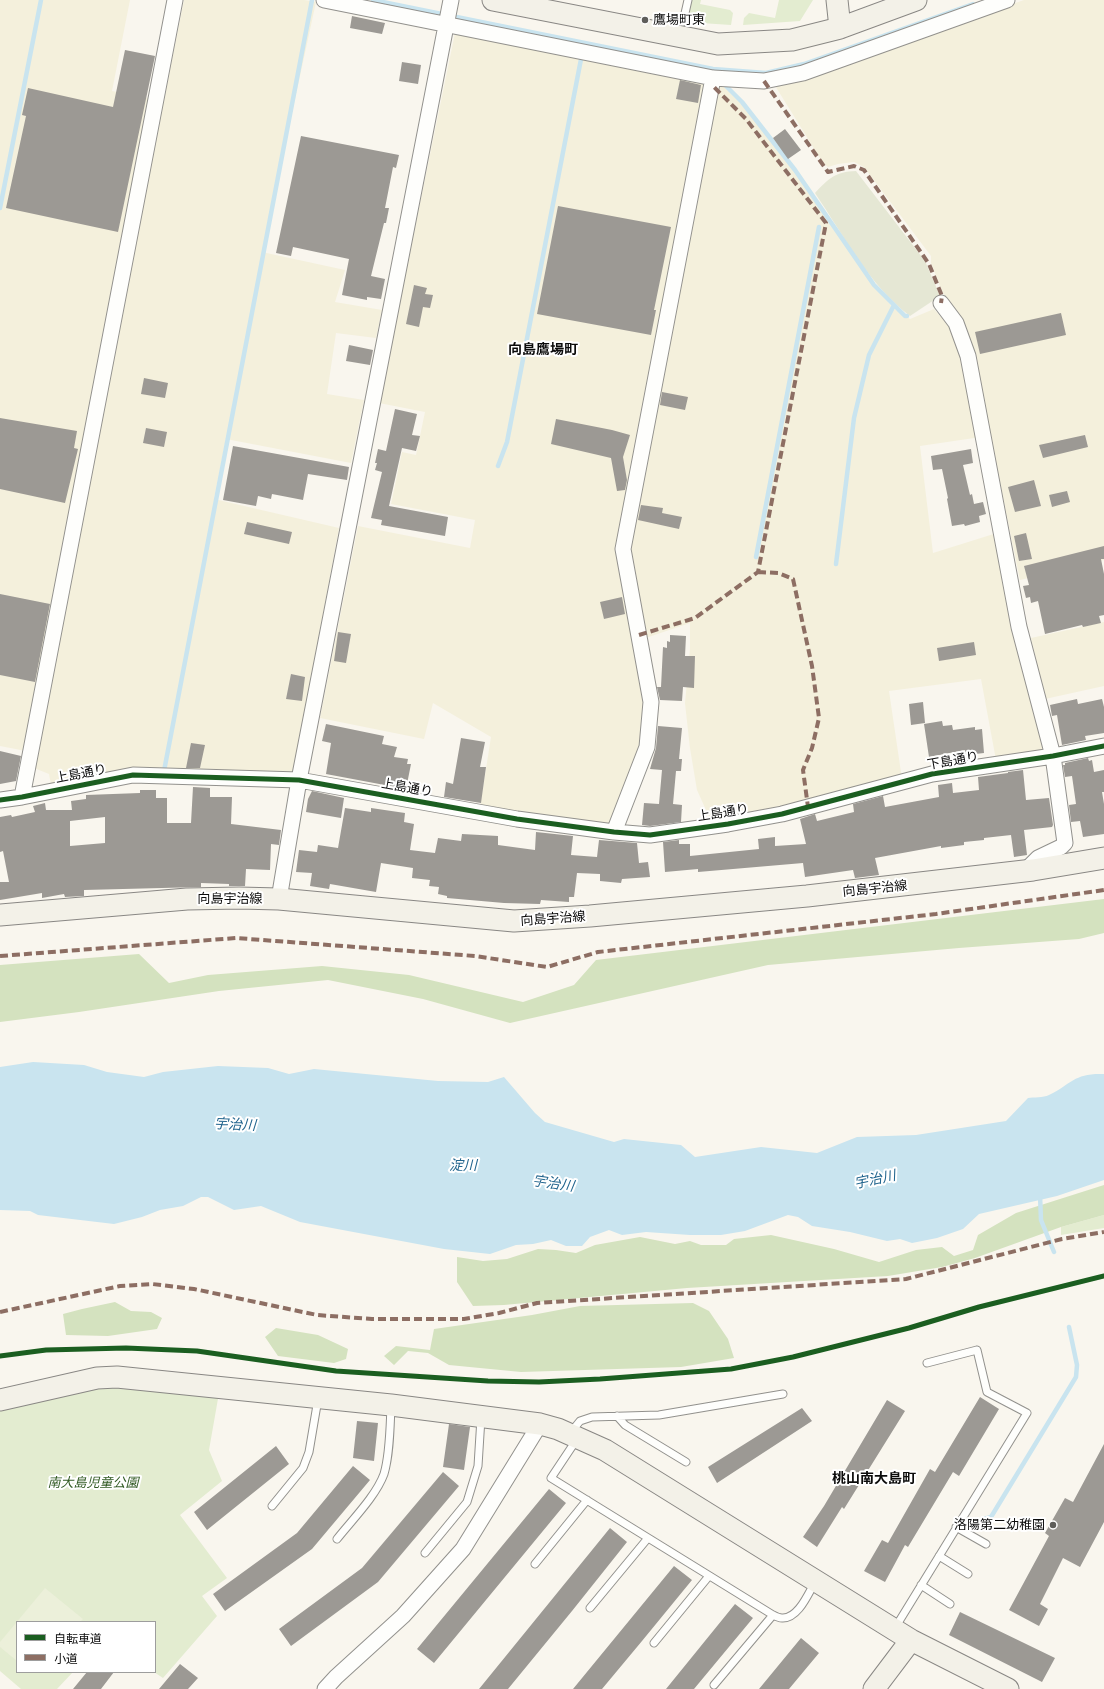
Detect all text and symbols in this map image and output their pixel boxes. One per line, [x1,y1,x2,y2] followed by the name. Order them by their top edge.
[653,12,705,28] place label: 鷹場町東
[640,15,650,25] marker: 鷹場町東
[508,342,578,358] district label: 向島鷹場町
[926,749,980,773] street label: 下島通り
[54,761,108,787] street label: 上島通り
[380,776,434,800] street label: 上島通り
[696,801,750,825] street label: 上島通り
[842,878,908,900] street label: 向島宇治線
[198,891,262,907] street label: 向島宇治線
[520,909,586,929] street label: 向島宇治線
[214,1116,256,1134] water label: 宇治川
[449,1158,477,1174] water label: 淀川
[853,1167,897,1193] water label: 宇治川
[531,1173,575,1195] water label: 宇治川
[832,1471,916,1487] district label: 桃山南大島町
[48,1475,138,1491] park label: 南大島児童公園
[954,1517,1045,1533] place label: 洛陽第二幼稚園
[1048,1520,1058,1530] marker: 洛陽第二幼稚園
[16,1621,156,1673] legend
[54,1631,102,1646] text: 自転車道
[54,1651,78,1666] text: 小道

